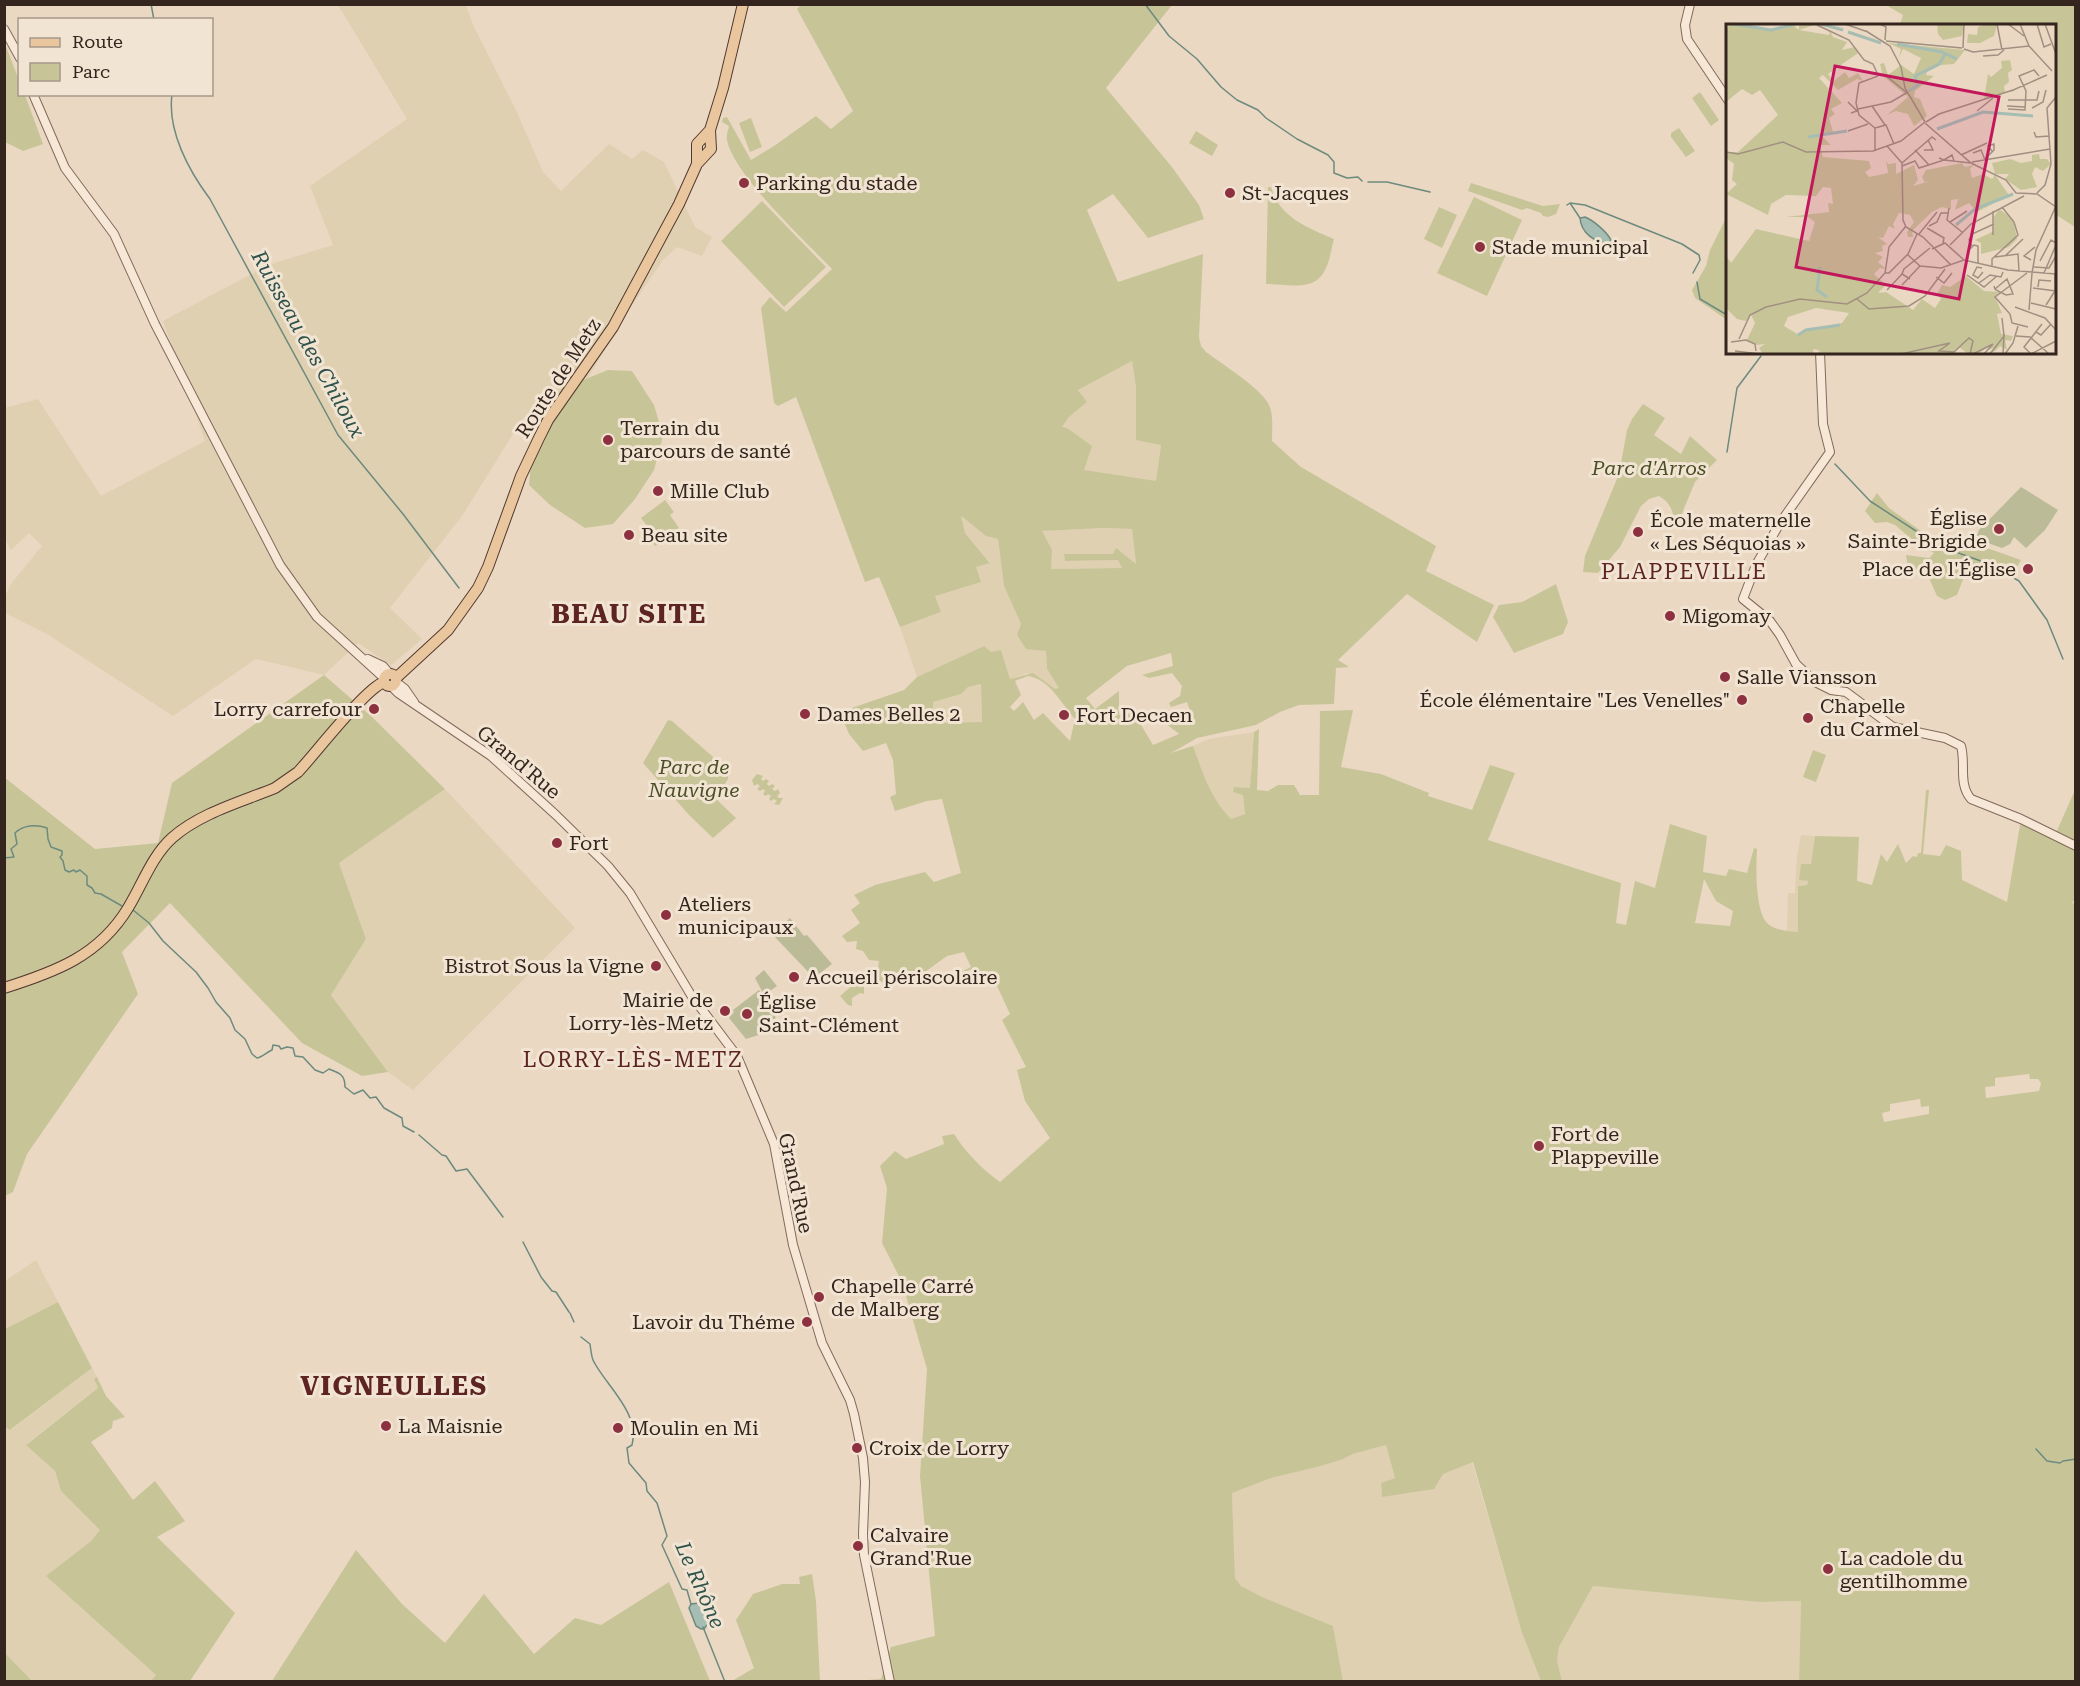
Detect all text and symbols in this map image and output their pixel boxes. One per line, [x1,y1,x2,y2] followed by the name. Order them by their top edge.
[18,18,213,96] legend
[1726,24,2056,354] inset map
[72,31,123,52] text: Route
[72,61,110,82] text: Parc
[756,171,917,195] place label: Parking du stade
[737,176,751,190] marker: Parking du stade
[1242,181,1349,205] place label: St-Jacques
[1223,186,1237,200] marker: St-Jacques
[1492,235,1648,259] place label: Stade municipal
[1473,240,1487,254] marker: Stade municipal
[246,245,370,442] water label: Ruisseau des Chiloux
[511,314,605,442] street label: Route de Metz
[620,416,791,463] place label: Terrain du parcours de santé
[601,433,615,447] marker: Terrain du parcours de santé
[1591,456,1706,480] park label: Parc d'Arros
[670,479,770,503] place label: Mille Club
[651,484,665,498] marker: Mille Club
[1848,506,1987,553] place label: Église Sainte-Brigide
[1650,508,1811,555] place label: École maternelle « Les Séquoias »
[1992,522,2006,536] marker: Église Sainte-Brigide
[641,523,728,547] place label: Beau site
[1631,525,1645,539] marker: École maternelle « Les Séquoias »
[622,528,636,542] marker: Beau site
[1862,557,2016,581] place label: Place de l'Église
[1601,559,1767,584] district label: PLAPPEVILLE
[2021,562,2035,576] marker: Place de l'Église
[551,599,707,629] district label: BEAU SITE
[1682,604,1771,628] place label: Migomay
[1663,609,1677,623] marker: Migomay
[1737,665,1877,689] place label: Salle Viansson
[1718,670,1732,684] marker: Salle Viansson
[1420,688,1730,712] place label: École élémentaire "Les Venelles"
[1735,693,1749,707] marker: École élémentaire "Les Venelles"
[1820,694,1919,741] place label: Chapelle du Carmel
[214,697,362,721] place label: Lorry carrefour
[367,702,381,716] marker: Lorry carrefour
[817,702,960,726] place label: Dames Belles 2
[1076,703,1193,727] place label: Fort Decaen
[798,707,812,721] marker: Dames Belles 2
[1057,708,1071,722] marker: Fort Decaen
[1801,711,1815,725] marker: Chapelle du Carmel
[472,720,566,804] street label: Grand'Rue
[648,755,739,802] park label: Parc de Nauvigne
[569,831,609,855] place label: Fort
[550,836,564,850] marker: Fort
[678,892,794,939] place label: Ateliers municipaux
[659,908,673,922] marker: Ateliers municipaux
[445,954,644,978] place label: Bistrot Sous la Vigne
[649,959,663,973] marker: Bistrot Sous la Vigne
[806,965,997,989] place label: Accueil périscolaire
[787,970,801,984] marker: Accueil périscolaire
[569,988,713,1035] place label: Mairie de Lorry-lès-Metz
[759,990,900,1037] place label: Église Saint-Clément
[718,1004,732,1018] marker: Mairie de Lorry-lès-Metz
[740,1007,754,1021] marker: Église Saint-Clément
[523,1046,743,1072] district label: LORRY-LÈS-METZ
[1551,1122,1659,1169] place label: Fort de Plappeville
[774,1131,818,1235] street label: Grand'Rue
[1532,1139,1546,1153] marker: Fort de Plappeville
[831,1274,974,1321] place label: Chapelle Carré de Malberg
[812,1290,826,1304] marker: Chapelle Carré de Malberg
[632,1310,795,1334] place label: Lavoir du Théme
[800,1315,814,1329] marker: Lavoir du Théme
[300,1371,488,1401] district label: VIGNEULLES
[398,1414,502,1438] place label: La Maisnie
[630,1416,759,1440] place label: Moulin en Mi
[379,1419,393,1433] marker: La Maisnie
[611,1421,625,1435] marker: Moulin en Mi
[869,1436,1009,1460] place label: Croix de Lorry
[850,1441,864,1455] marker: Croix de Lorry
[870,1523,972,1570] place label: Calvaire Grand'Rue
[670,1537,730,1632] water label: Le Rhône
[851,1539,865,1553] marker: Calvaire Grand'Rue
[1840,1546,1967,1593] place label: La cadole du gentilhomme
[1821,1562,1835,1576] marker: La cadole du gentilhomme

